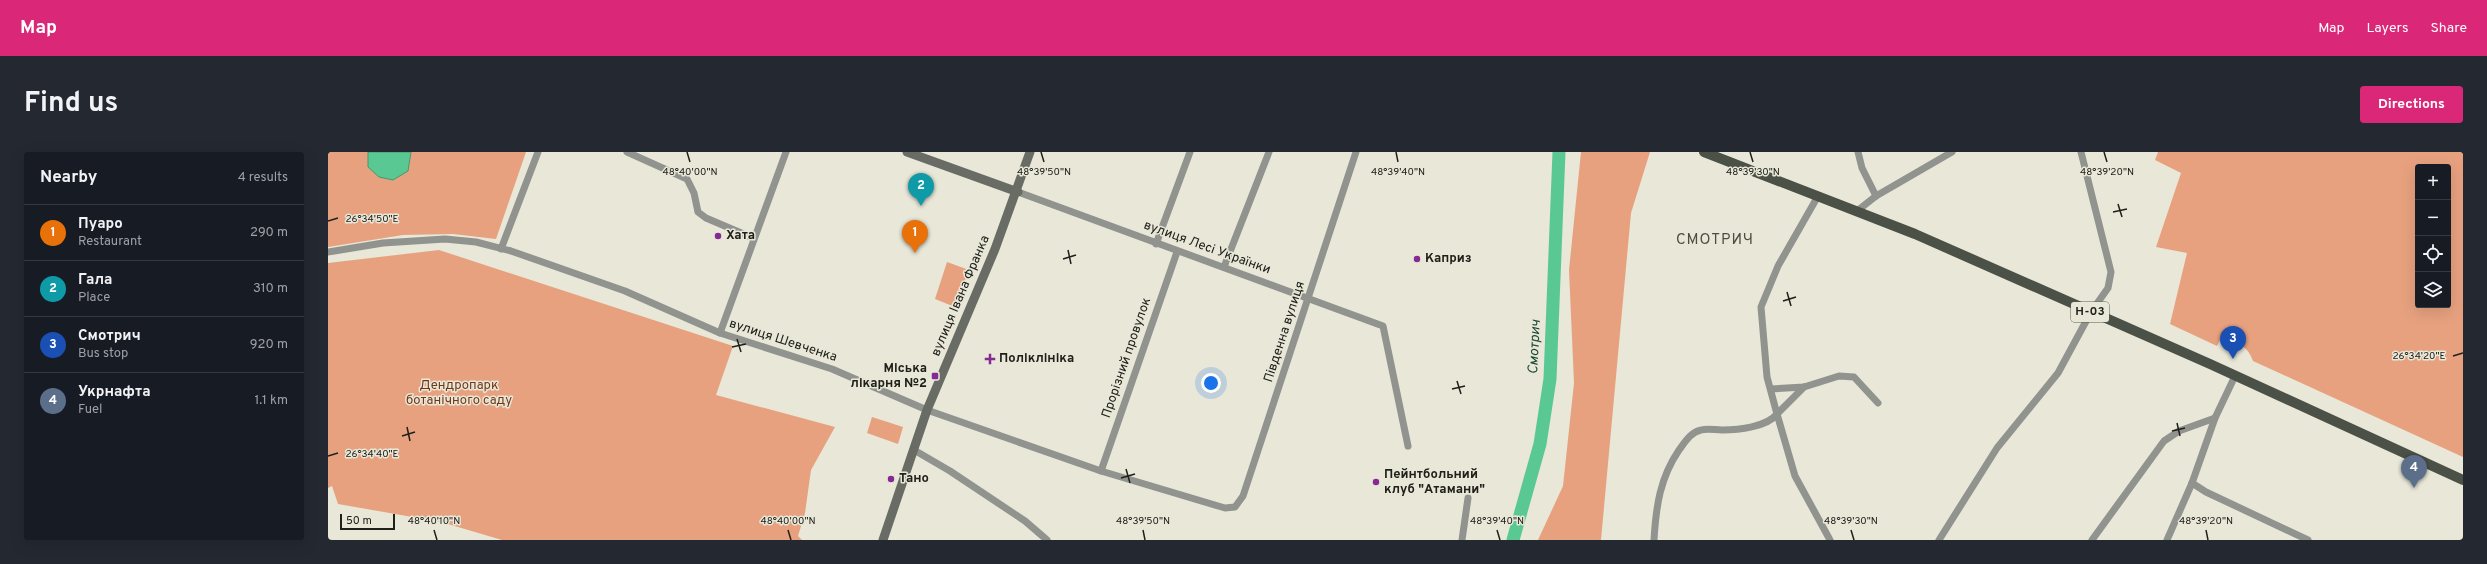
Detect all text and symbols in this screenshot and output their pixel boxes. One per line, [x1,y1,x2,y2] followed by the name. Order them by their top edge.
[20,16,57,40] text: Map
[2318,20,2344,37] text: Map
[2366,20,2408,37] text: Layers
[2430,20,2467,37] text: Share
[24,86,118,122] text: Find us
[2360,86,2463,123] button: Directions
[2415,164,2451,308] map controls
[2415,164,2451,200] button: +
[662,166,718,179] text: 48°40'00"N
[1017,166,1071,179] text: 48°39'50"N
[1371,166,1425,179] text: 48°39'40"N
[1726,166,1780,179] text: 48°39'30"N
[2080,166,2134,179] text: 48°39'20"N
[40,167,97,189] text: Nearby
[238,170,288,186] text: 4 results
[908,173,934,206] pin: 2
[2415,200,2451,236] button: −
[345,213,399,226] text: 26°34'50"E
[78,215,123,234] text: Пуаро
[1141,218,1273,278] street label: вулиця Лесі Українки
[902,220,928,253] pin: 1
[50,225,56,241] text: 1
[250,225,288,241] text: 290 m
[726,228,755,244] place label: Хата
[713,231,723,241] marker: Хата
[1676,231,1754,250] district label: СМОТРИЧ
[928,233,994,359] street label: вулиця Івана Франка
[78,234,142,250] text: Restaurant
[2415,236,2451,272] button: locate
[1425,251,1472,267] place label: Каприз
[1412,254,1422,264] marker: Каприз
[78,271,112,290] text: Гала
[2415,272,2451,308] button: layers
[1261,279,1309,385] street label: Південна вулиця
[49,281,57,297] text: 2
[253,281,288,297] text: 310 m
[78,290,110,306] text: Place
[1099,296,1155,420] street label: Прорізний провулок
[2071,302,2109,322] road number: Н-03
[727,316,839,366] street label: вулиця Шевченка
[1525,319,1545,375] water label: Смотрич
[2220,326,2246,359] pin: 3
[78,327,141,346] text: Смотрич
[49,337,57,353] text: 3
[250,337,288,353] text: 920 m
[78,346,128,362] text: Bus stop
[2392,350,2446,363] text: 26°34'20"E
[999,351,1074,367] place label: Поліклініка
[984,353,996,365] marker: Поліклініка
[851,361,927,392] place label: Міська лікарня №2
[930,371,940,381] marker: Міська лікарня №2
[1201,373,1221,393] your location
[406,378,512,409] park label: Дендропарк ботанічного саду
[78,383,151,402] text: Укрнафта
[49,393,57,409] text: 4
[254,393,288,409] text: 1.1 km
[78,402,103,418] text: Fuel
[345,448,399,461] text: 26°34'40"E
[2401,455,2427,488] pin: 4
[1384,467,1485,498] place label: Пейнтбольний клуб "Атамани"
[899,471,929,487] place label: Тано
[886,474,896,484] marker: Тано
[1371,477,1381,487] marker: Пейнтбольний клуб "Атамани"
[340,512,395,531] scale bar
[346,514,372,528] text: 50 m
[408,515,460,528] text: 48°40'10"N
[760,515,816,528] text: 48°40'00"N
[1116,515,1170,528] text: 48°39'50"N
[1470,515,1524,528] text: 48°39'40"N
[1824,515,1878,528] text: 48°39'30"N
[2179,515,2233,528] text: 48°39'20"N

